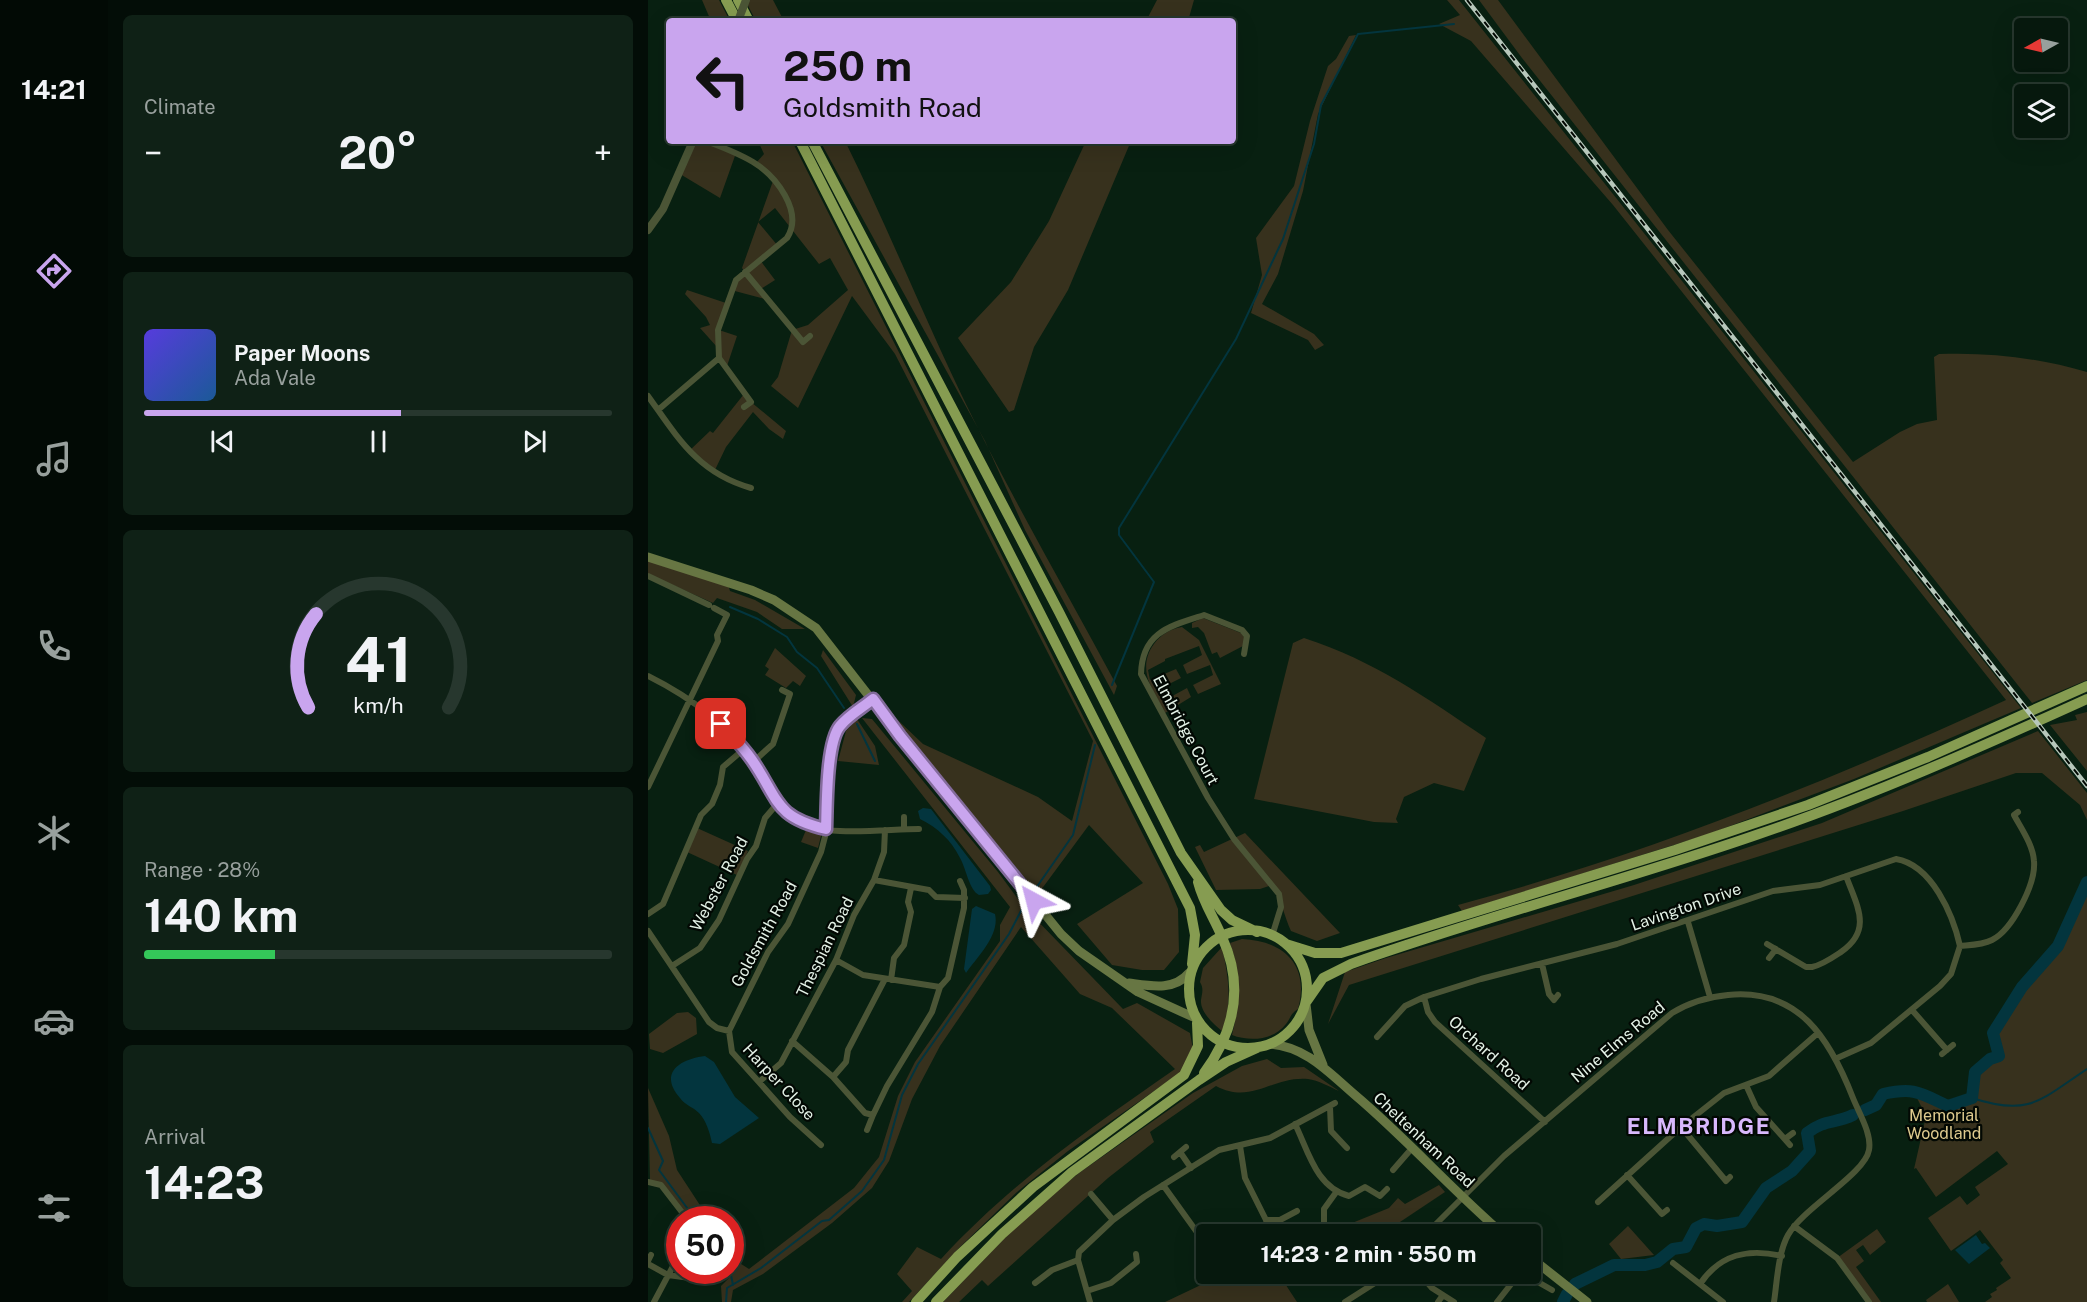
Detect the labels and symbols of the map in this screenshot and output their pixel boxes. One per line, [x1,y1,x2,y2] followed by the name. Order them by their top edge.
[2014,18,2068,72] north arrow
[1149,672,1223,788] street label: Elmbridge Court
[695,698,746,749] pin
[686,834,752,934] street label: Webster Road
[1002,869,1066,933] position arrow
[727,878,801,990] street label: Goldsmith Road
[1628,879,1744,935] street label: Lavington Drive
[793,894,857,1000] street label: Thespian Road
[1567,997,1669,1087] street label: Nine Elms Road
[1445,1012,1533,1094] street label: Orchard Road
[739,1040,819,1124] street label: Harper Close
[1369,1088,1479,1192] street label: Cheltenham Road
[1907,1106,1981,1143] park label: Memorial Woodland
[1627,1113,1771,1139] district label: ELMBRIDGE
[666,1206,744,1284] speed limit sign: 50

